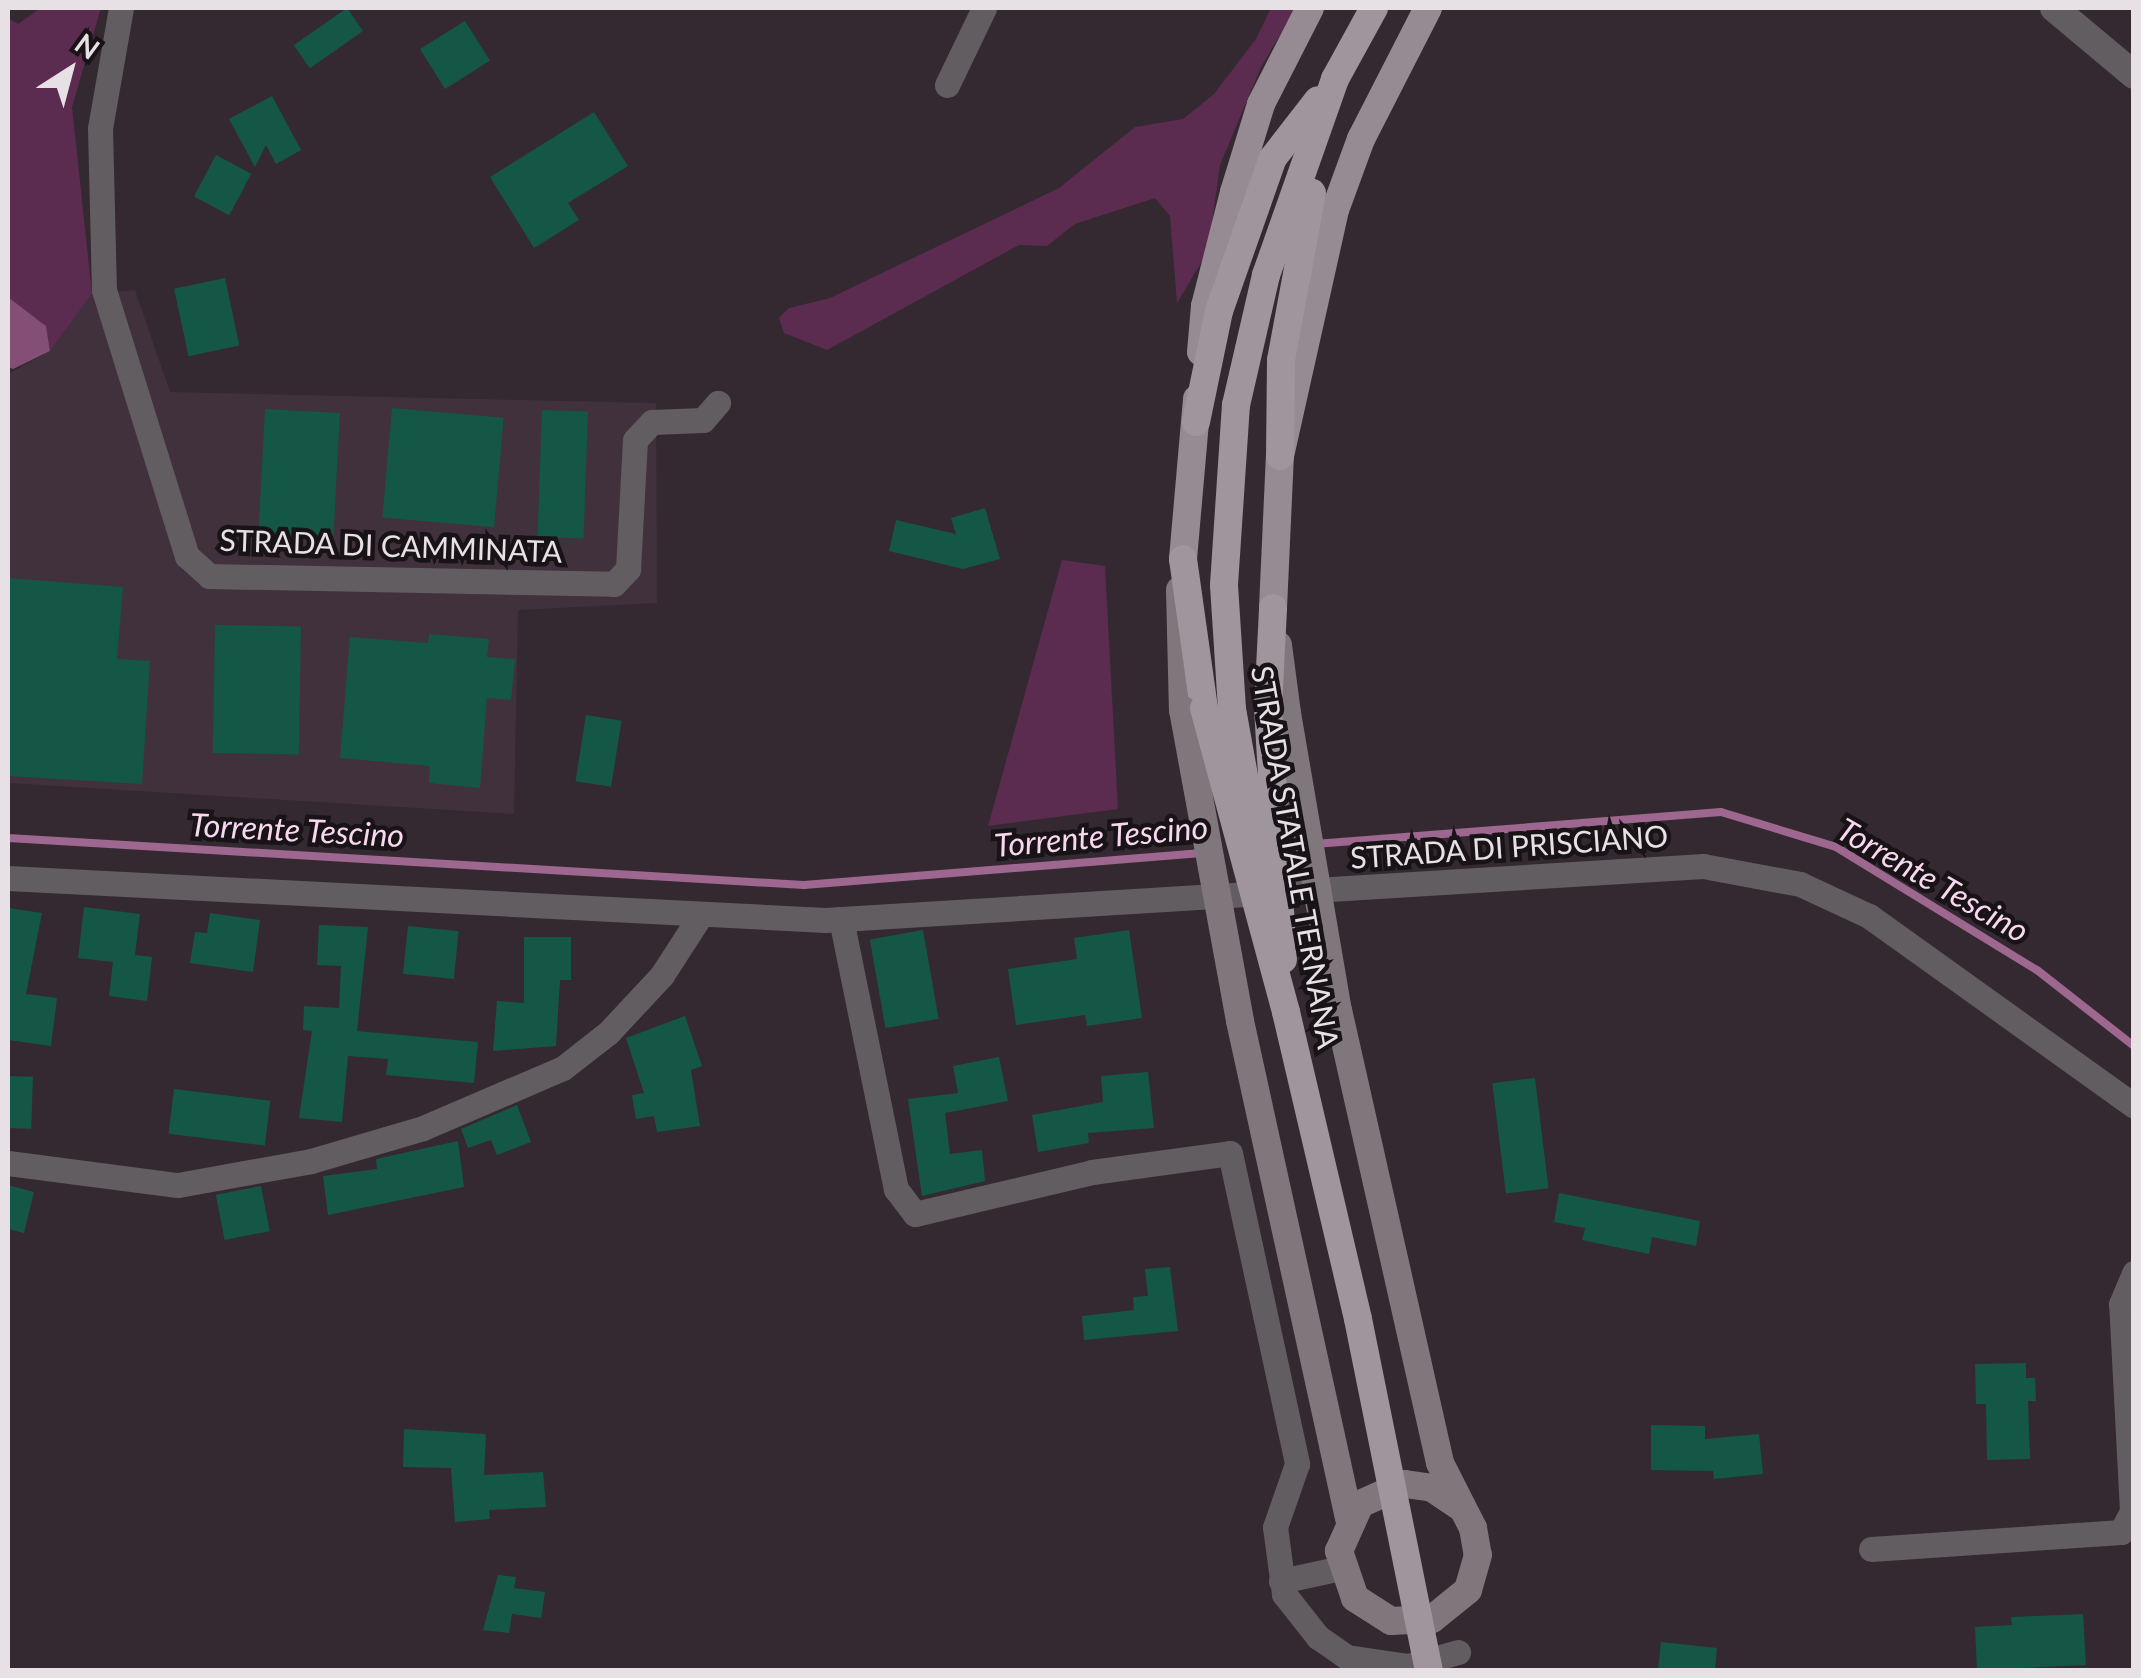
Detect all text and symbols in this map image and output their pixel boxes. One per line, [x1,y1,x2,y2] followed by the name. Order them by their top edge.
[20,20,120,120] north arrow
[69,26,106,66] text: N
[219,521,563,569] street label: STRADA DI CAMMINATA
[1244,662,1348,1052] street label: STRADA STATALE TERNANA
[188,805,406,855] water label: Torrente Tescino
[992,807,1210,865] water label: Torrente Tescino
[1830,810,2036,950] water label: Torrente Tescino
[1348,817,1670,875] street label: STRADA DI PRISCIANO

